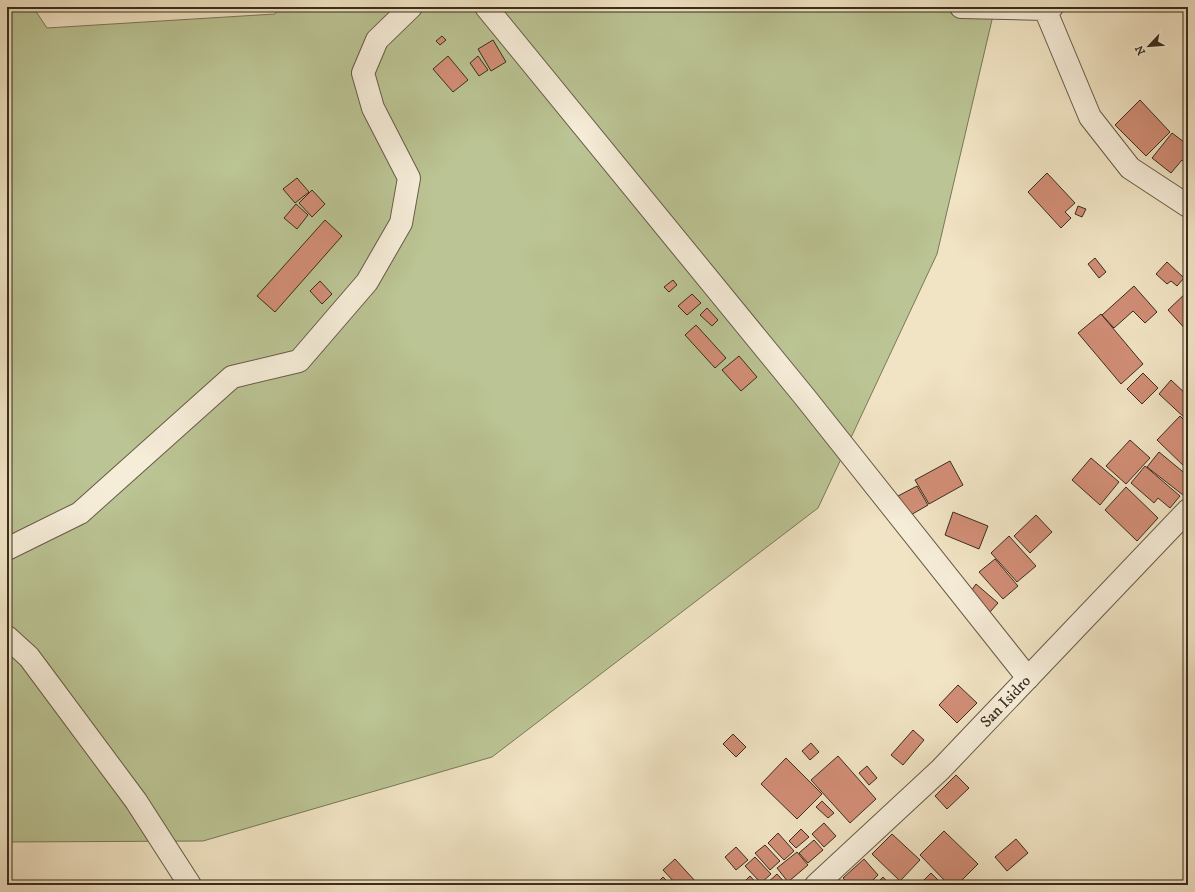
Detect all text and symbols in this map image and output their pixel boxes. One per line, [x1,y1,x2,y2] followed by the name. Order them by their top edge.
[1129,26,1169,66] north arrow
[1133,43,1149,57] text: N
[976,671,1035,732] street label: San Isidro

